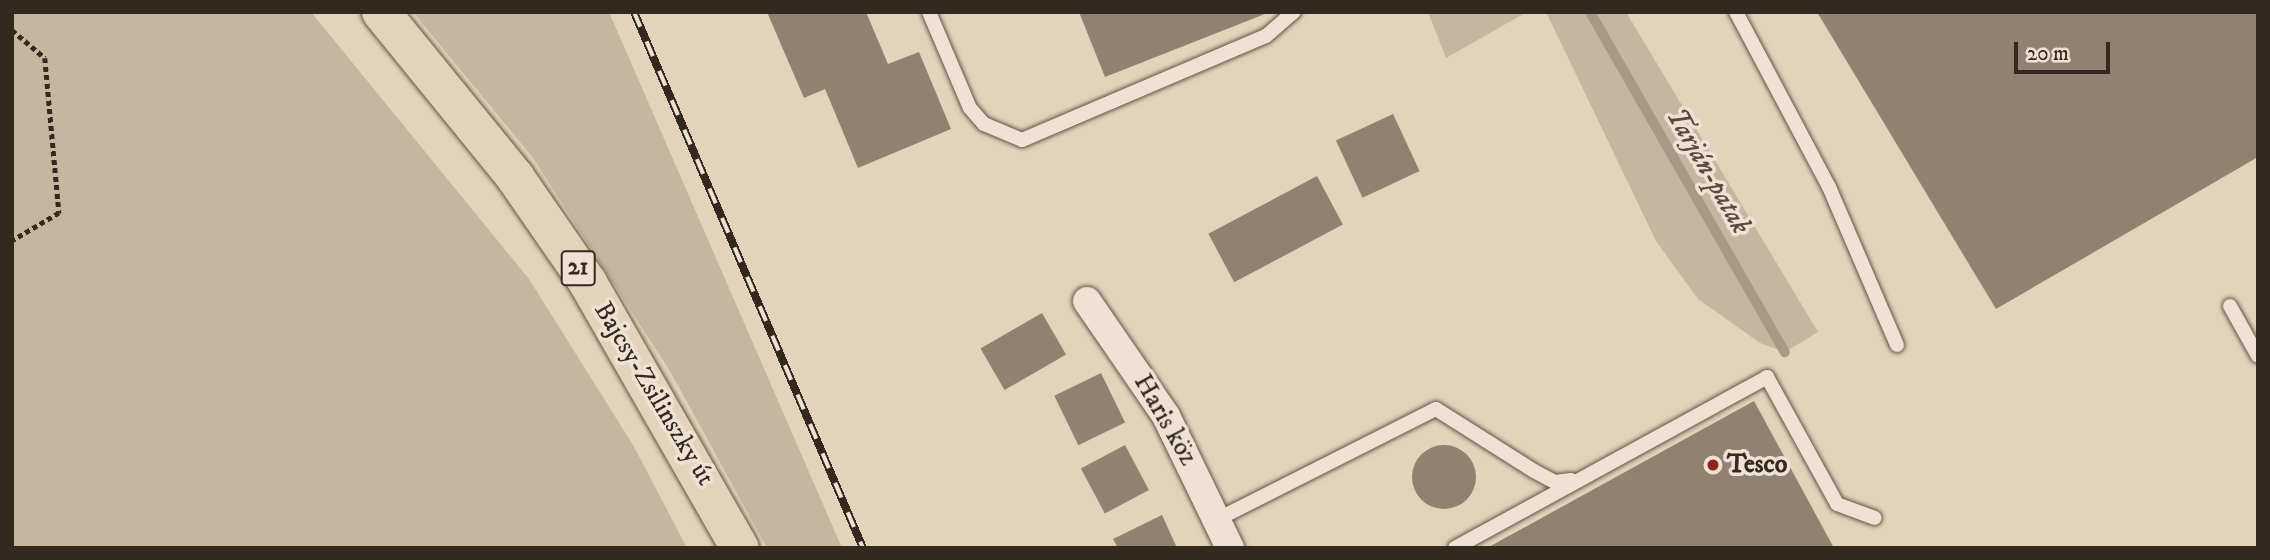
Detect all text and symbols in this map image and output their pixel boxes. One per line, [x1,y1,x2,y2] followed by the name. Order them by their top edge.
[2018,28,2114,72] scale bar
[2027,41,2069,67] text: 20 m
[1658,102,1758,240] water label: Tarján-patak
[560,247,596,288] road number: 21
[587,297,721,491] street label: Bajcsy-Zsilinszky út
[1126,369,1204,471] street label: Haris köz
[1727,449,1787,481] place label: Tesco
[1705,457,1721,473] marker: Tesco

